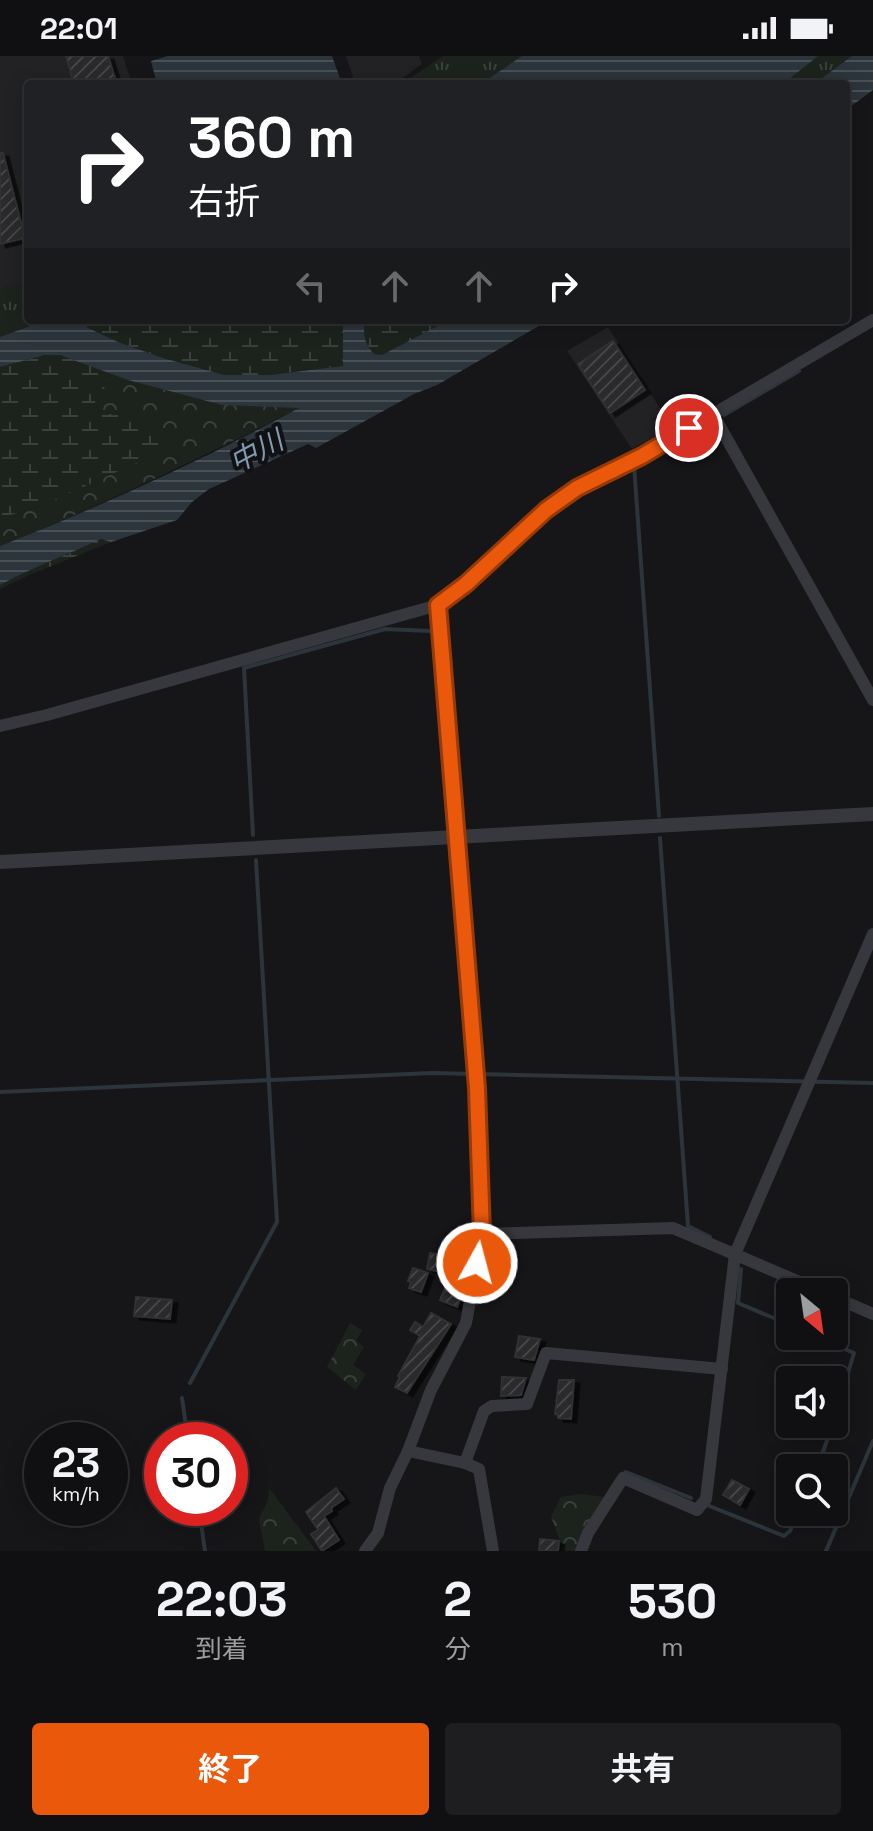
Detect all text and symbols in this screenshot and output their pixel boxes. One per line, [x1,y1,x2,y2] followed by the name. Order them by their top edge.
[40,9,118,48] text: 22:01
[188,102,355,173] text: 360 m
[56,112,160,216] icon: right
[188,179,260,225] text: 右折
[289,264,333,308] icon: left
[373,264,417,308] icon: ahead
[457,264,501,308] icon: ahead
[541,264,585,308] icon: right
[655,394,723,462] pin
[667,406,711,450] icon: arrive
[223,421,292,480] water label: 中川
[435,1221,519,1305] position arrow
[776,1278,848,1350] north arrow
[776,1278,848,1526] map controls
[776,1366,848,1438] button: sound
[144,1422,248,1526] speed limit sign: 30
[52,1438,100,1489] text: 23
[776,1454,848,1526] button: search
[52,1481,100,1507] text: km/h
[156,1569,288,1630] text: 22:03
[444,1569,472,1630] text: 2
[628,1571,717,1632] text: 530
[661,1630,684,1664] text: m
[196,1632,248,1666] text: 到着
[445,1632,471,1666] text: 分
[32,1723,429,1815] button: 終了
[445,1723,841,1815] button: 共有

